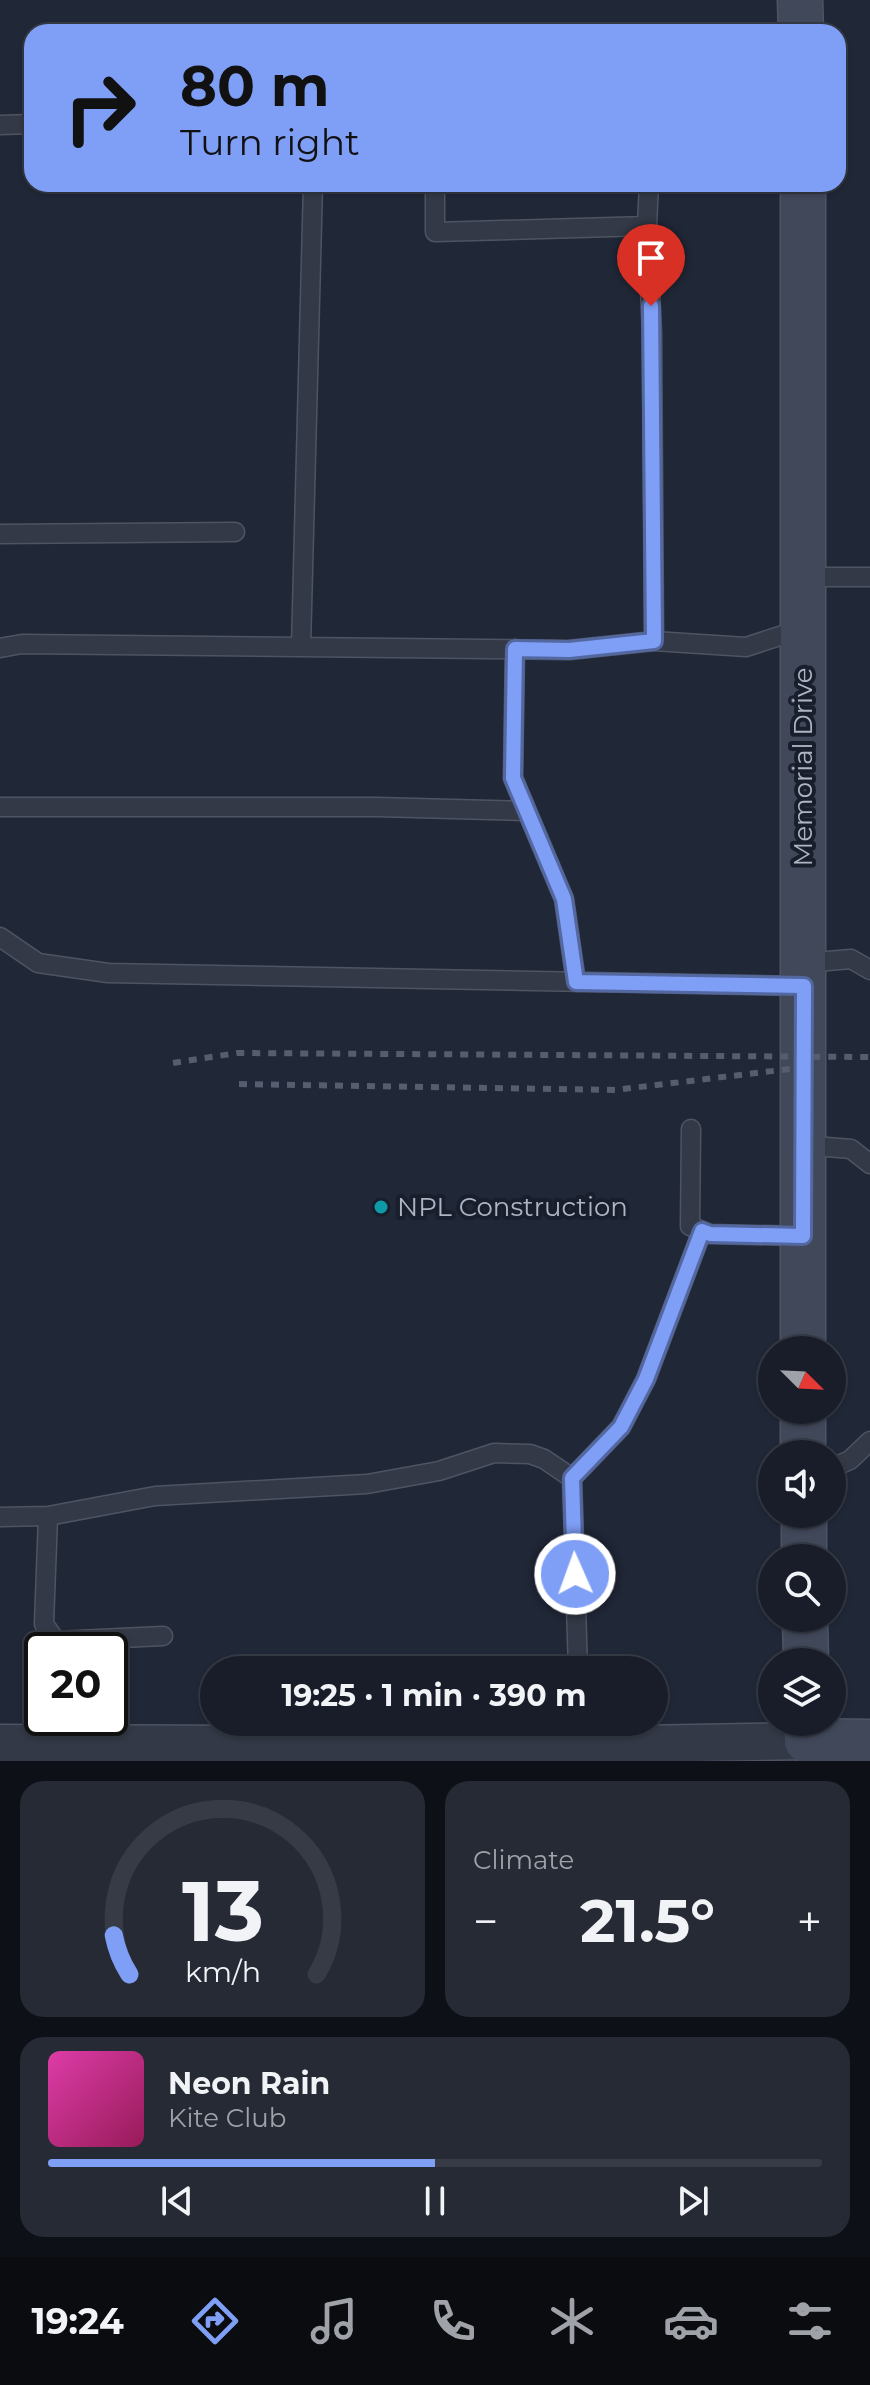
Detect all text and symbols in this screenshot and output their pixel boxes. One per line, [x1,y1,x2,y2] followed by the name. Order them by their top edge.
[180,52,330,120] text: 80 m
[48,56,152,160] icon: right
[180,120,360,164] text: Turn right
[617,224,685,306] pin
[629,236,673,280] icon: arrive
[787,668,819,866] street label: Memorial Drive
[397,1191,628,1223] place label: NPL Construction
[372,1198,390,1216] marker: NPL Construction
[758,1336,846,1424] north arrow
[758,1336,846,1736] map controls
[758,1440,846,1528] button: sound
[533,1532,617,1616] position arrow
[758,1544,846,1632] button: search
[24,1632,128,1736] speed limit sign: 20
[758,1648,846,1736] button: layers
[281,1677,587,1714] text: 19:25 · 1 min · 390 m
[473,1844,574,1876] text: Climate
[182,1860,263,1962] text: 13
[580,1884,715,1957] text: 21.5°
[473,1894,498,1948] text: −
[797,1894,822,1948] text: +
[184,1954,261,1989] text: km/h
[168,2065,330,2102] text: Neon Rain
[168,2102,286,2134] text: Kite Club
[155,2179,199,2223] icon: previous
[413,2179,457,2223] icon: pause
[671,2179,715,2223] icon: next
[187,2293,243,2349] icon: directions
[306,2293,362,2349] icon: music
[425,2293,481,2349] icon: phone
[544,2293,600,2349] icon: climate
[663,2293,719,2349] icon: car
[782,2293,838,2349] icon: filters
[32,2299,124,2343] text: 19:24

